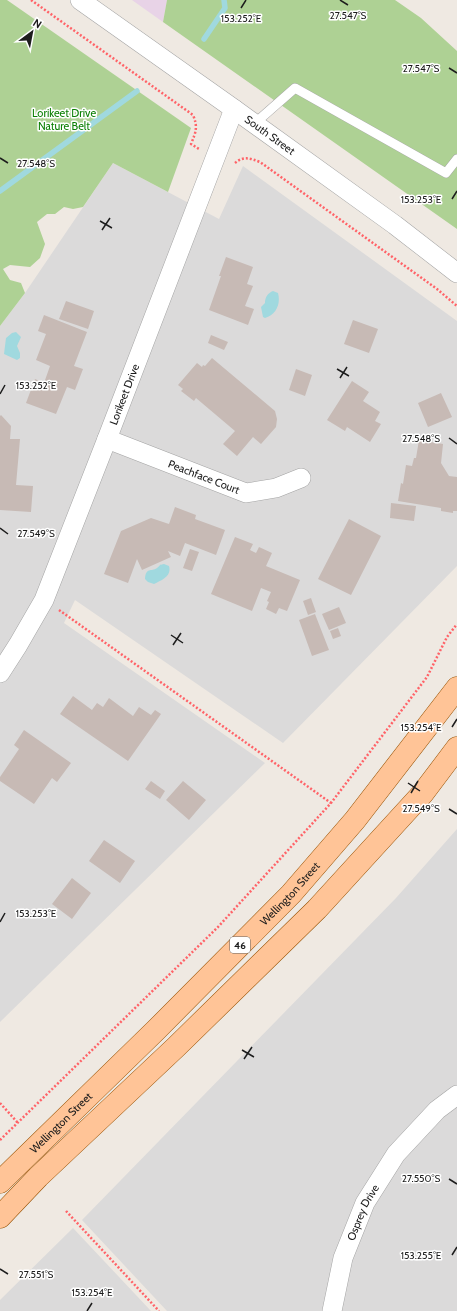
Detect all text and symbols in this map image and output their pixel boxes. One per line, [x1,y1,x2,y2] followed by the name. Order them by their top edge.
[330,9,367,22] text: 27.547°S
[12,12,52,52] north arrow
[221,12,262,25] text: 153.252°E
[30,16,44,32] text: N
[403,62,440,75] text: 27.547°S
[32,106,96,133] park label: Lorikeet Drive Nature Belt
[242,112,298,158] street label: South Street
[17,157,55,170] text: 27.548°S
[401,193,442,206] text: 153.253°E
[106,362,142,427] street label: Lorikeet Drive
[16,379,57,392] text: 153.252°E
[402,432,440,445] text: 27.548°S
[166,456,242,497] street label: Peachface Court
[17,527,55,540] text: 27.549°S
[401,721,442,734] text: 153.254°E
[402,802,440,815] text: 27.549°S
[257,859,323,928] street label: Wellington Street
[16,907,57,920] text: 153.253°E
[230,937,250,953] road number: 46
[27,1089,95,1156] street label: Wellington Street
[402,1172,440,1185] text: 27.550°S
[344,1181,382,1243] street label: Osprey Drive
[401,1249,442,1262] text: 153.255°E
[19,1268,54,1281] text: 27.551°S
[72,1286,113,1299] text: 153.254°E

